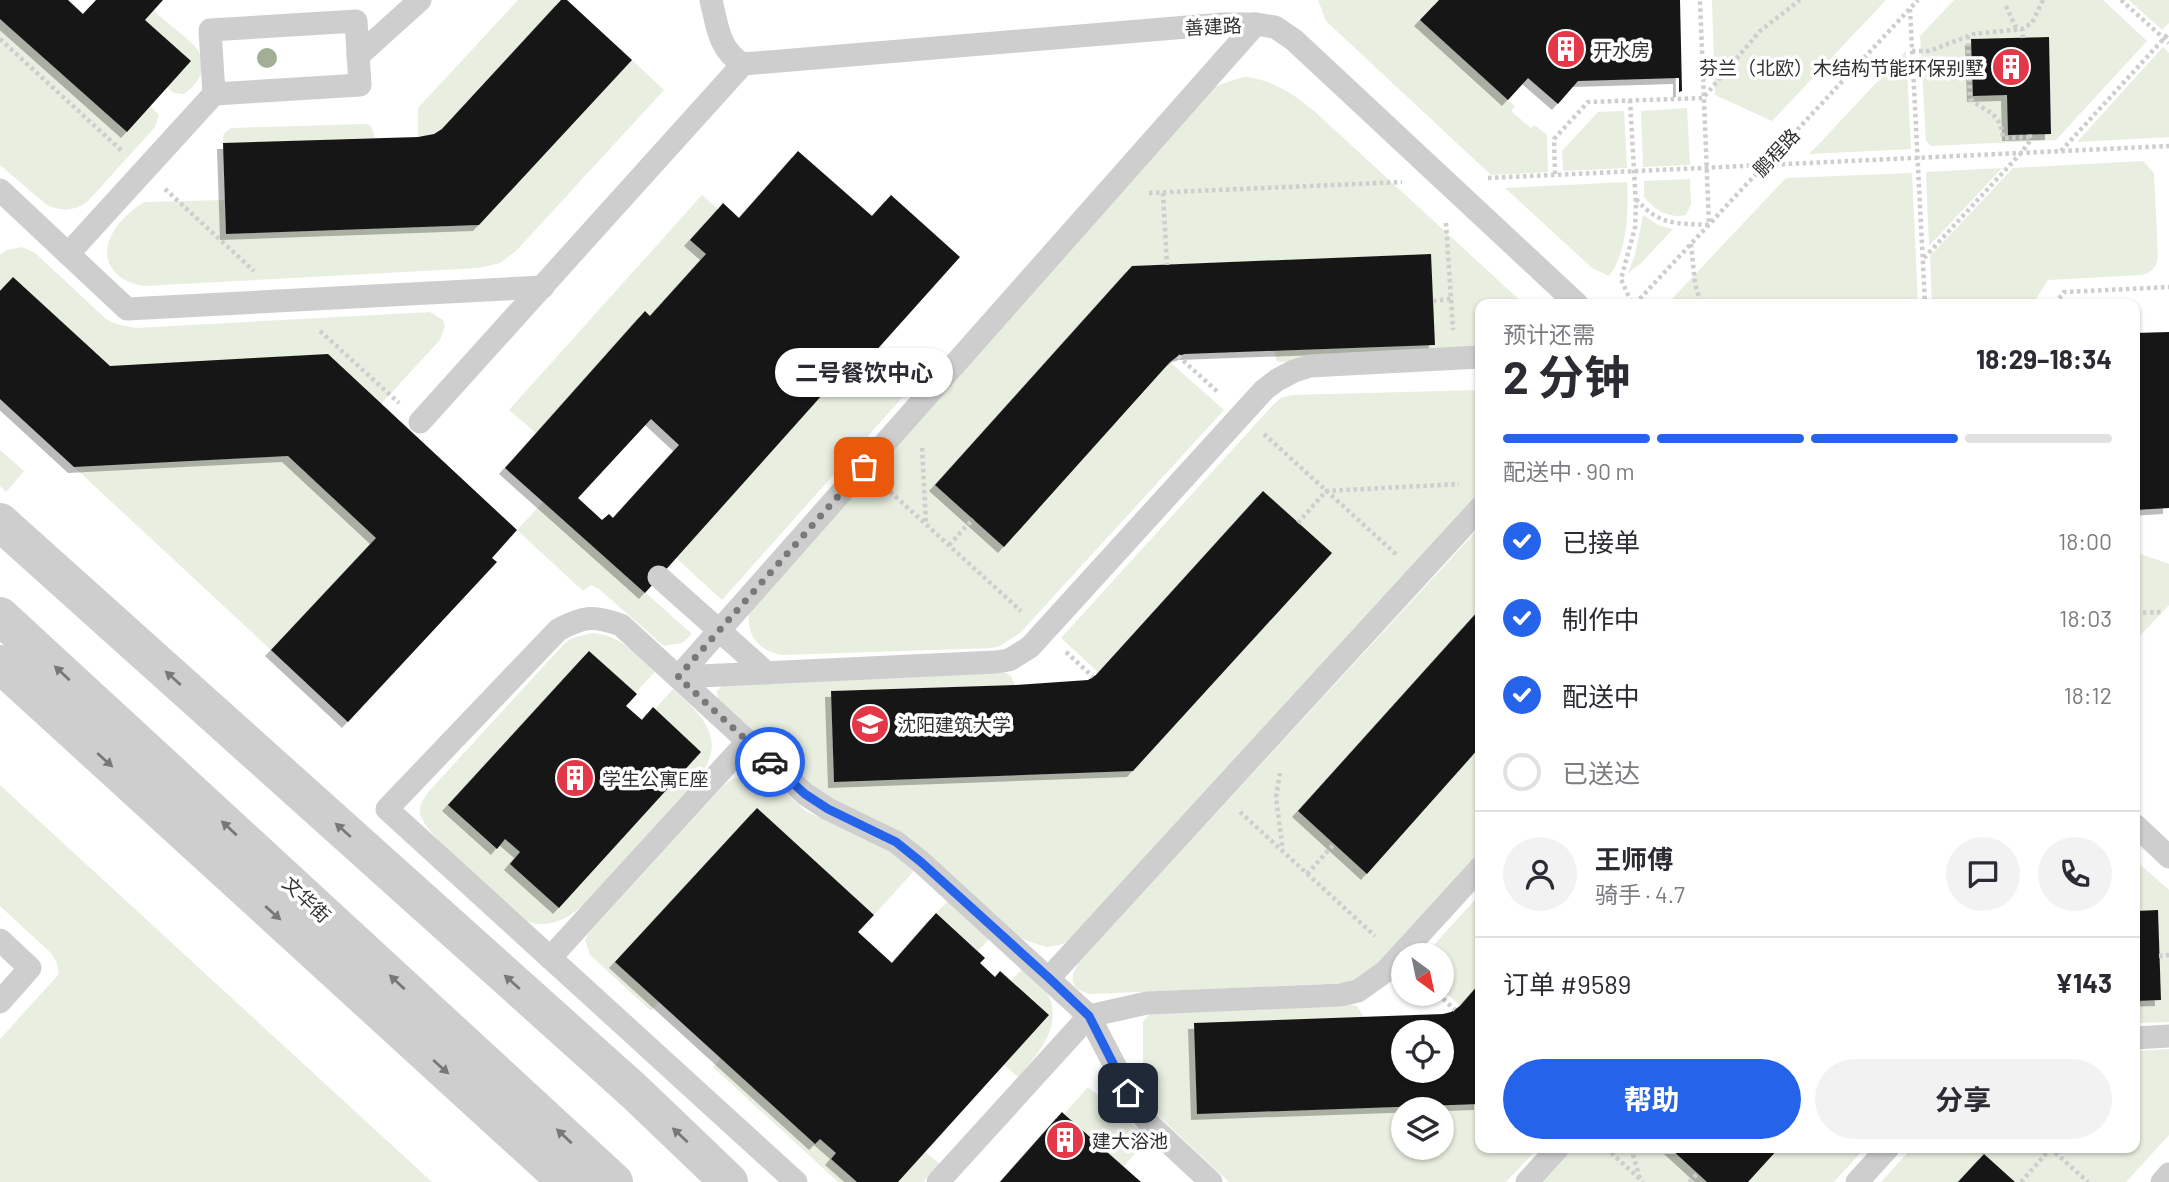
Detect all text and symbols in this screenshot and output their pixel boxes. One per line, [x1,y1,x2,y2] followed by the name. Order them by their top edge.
[1184,13,1242,39] street label: 善建路
[1545,28,1587,70] building icon: 开水房
[1593,38,1650,61] place label: 开水房
[1990,46,2032,88] building icon: 芬兰（北欧）木结构节能环保别墅
[1699,56,1984,79] place label: 芬兰（北欧）木结构节能环保别墅
[1748,123,1804,181] street label: 鹏程路
[1503,320,1595,348] text: 预计还需
[1976,343,2112,374] text: 18:29–18:34
[775,348,953,397] callout: 二号餐饮中心
[1503,348,1630,403] text: 2 分钟
[795,358,933,386] text: 二号餐饮中心
[834,437,894,497] pin
[845,448,883,486] icon: bag
[1503,457,1635,485] text: 配送中 · 90 m
[1503,522,1541,560] icon: check
[1562,526,1640,557] text: 已接单
[2058,527,2112,555] text: 18:00
[1503,599,1541,637] icon: check
[1562,603,1640,634] text: 制作中
[2059,604,2112,632] text: 18:03
[54,666,71,682] one-way arrow
[165,670,182,686] one-way arrow
[1503,676,1541,714] icon: check
[1562,680,1640,711] text: 配送中
[2064,681,2112,709] text: 18:12
[849,703,891,745] school or university icon: 沈阳建筑大学
[897,713,1011,736] place label: 沈阳建筑大学
[735,727,805,797] courier
[751,743,789,781] icon: car
[96,752,114,768] one-way arrow
[554,757,596,799] building icon: 学生公寓E座
[1562,757,1640,788] text: 已送达
[602,767,709,790] place label: 学生公寓E座
[221,820,238,836] one-way arrow
[334,822,352,838] one-way arrow
[1503,837,1577,911] button: person
[1946,837,2020,911] button: chat
[2038,837,2112,911] button: phone
[1595,843,1673,874] text: 王师傅
[278,871,336,927] street label: 文华街
[1595,880,1685,908] text: 骑手 · 4.7
[264,905,281,921] one-way arrow
[1391,943,1454,1006] north arrow
[1391,943,1454,1160] map controls
[2055,967,2112,998] text: ¥143
[1503,968,1631,999] text: 订单 #9589
[388,974,405,990] one-way arrow
[503,974,521,990] one-way arrow
[1391,1020,1454,1083] button: locate
[432,1058,449,1074] one-way arrow
[1503,1059,1801,1139] button: 帮助
[1815,1059,2112,1139] button: 分享
[1098,1063,1158,1123] pin
[1109,1074,1147,1112] icon: home
[1391,1097,1454,1160] button: layers
[1044,1119,1086,1161] building icon: 建大浴池
[556,1128,573,1144] one-way arrow
[672,1128,689,1144] one-way arrow
[1092,1129,1168,1152] place label: 建大浴池

